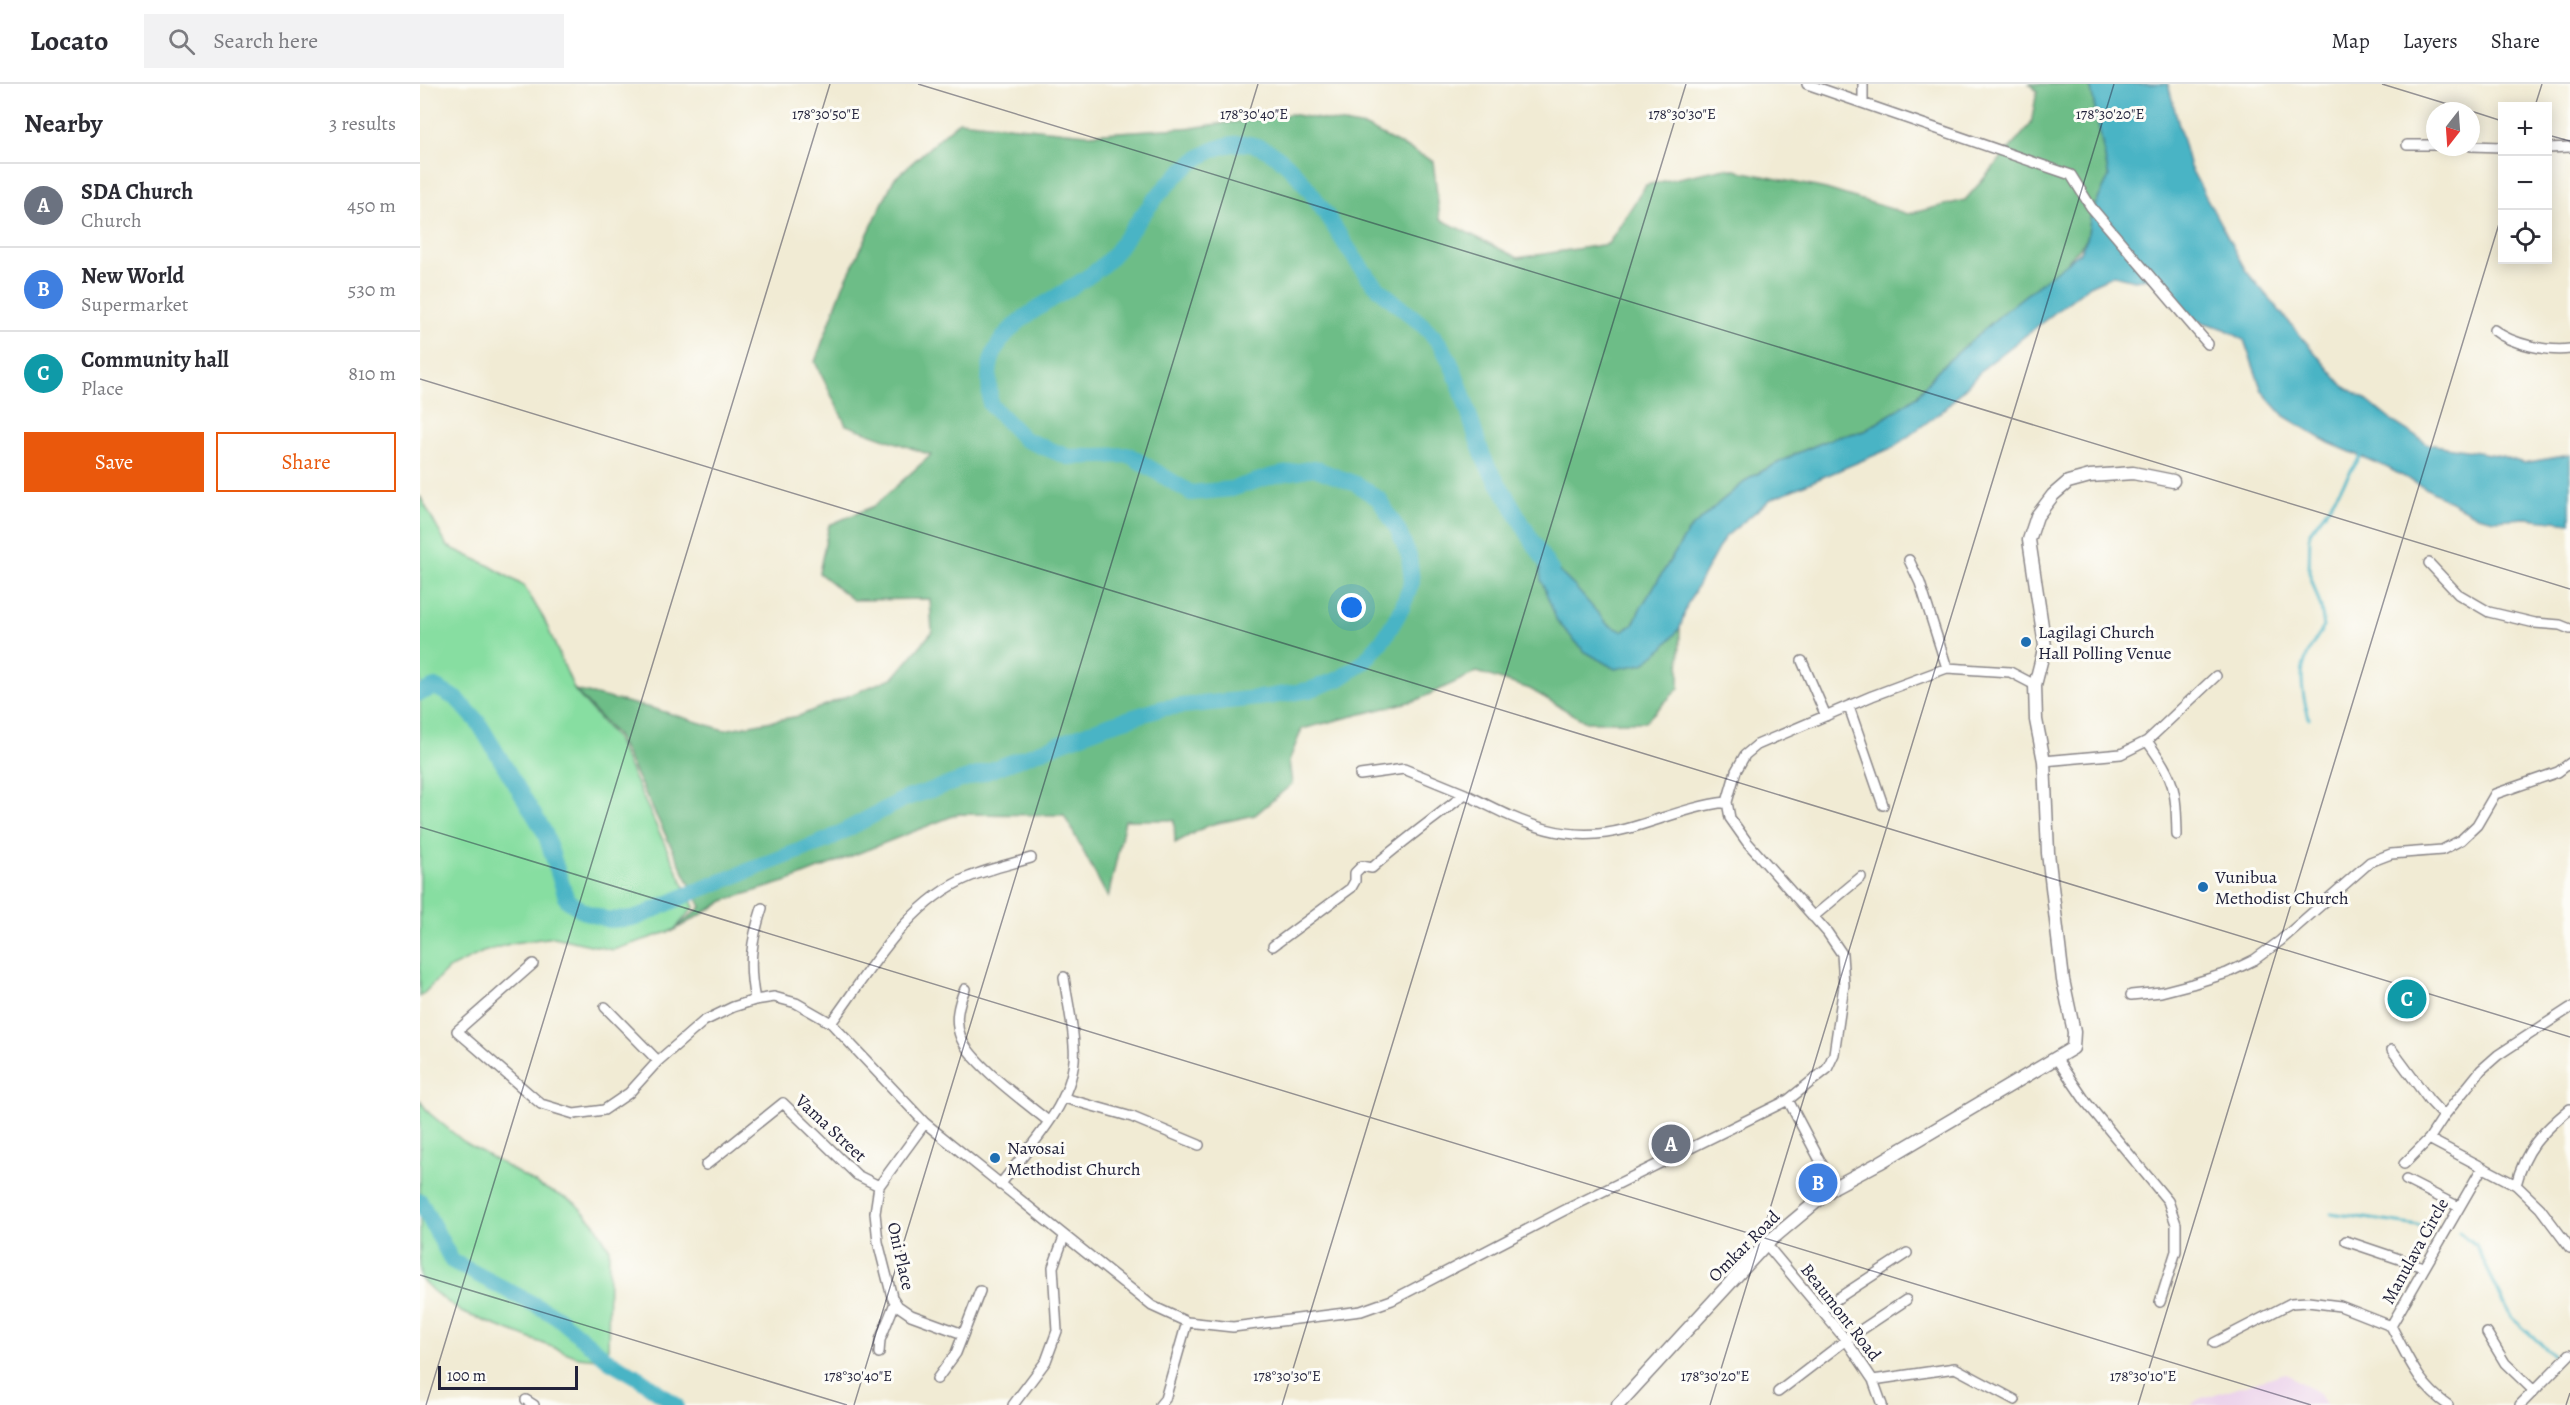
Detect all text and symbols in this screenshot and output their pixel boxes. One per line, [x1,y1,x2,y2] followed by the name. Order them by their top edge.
[144,14,564,68] search box
[30,22,108,60] text: Locato
[165,25,198,58] icon: search
[213,26,318,56] text: Search here
[2331,27,2370,55] text: Map
[2403,27,2458,55] text: Layers
[2491,27,2540,55] text: Share
[2426,102,2480,156] north arrow
[2498,102,2552,264] map controls
[2498,102,2552,156] button: +
[792,104,860,124] text: 178°30'50"E
[1220,104,1288,124] text: 178°30'40"E
[1648,104,1716,124] text: 178°30'30"E
[2076,104,2144,124] text: 178°30'20"E
[24,106,103,141] text: Nearby
[329,110,396,137] text: 3 results
[2498,156,2552,210] button: −
[81,177,193,207] text: SDA Church
[37,192,50,219] text: A
[347,192,396,219] text: 450 m
[81,207,142,234] text: Church
[2498,210,2552,264] button: locate
[81,261,184,291] text: New World
[37,276,50,303] text: B
[348,276,396,303] text: 530 m
[81,291,188,318] text: Supermarket
[81,345,229,375] text: Community hall
[37,360,50,387] text: C
[348,360,396,387] text: 810 m
[81,375,123,402] text: Place
[24,432,204,492] button: Save
[216,432,396,492] button: Share
[1337,593,1366,622] your location
[2038,620,2172,665] place label: Lagilagi Church Hall Polling Venue
[2019,635,2033,649] marker: Lagilagi Church Hall Polling Venue
[2214,865,2349,910] place label: Vunibua Methodist Church
[2196,880,2210,894] marker: Vunibua Methodist Church
[2388,976,2426,1022] pin: C
[789,1088,872,1167] street label: Vama Street
[1652,1122,1690,1166] pin: A
[1007,1136,1141,1181] place label: Navosai Methodist Church
[988,1151,1002,1165] marker: Navosai Methodist Church
[1798,1160,1838,1206] pin: B
[2376,1194,2454,1308] street label: Manulava Circle
[1703,1205,1785,1287] street label: Omkar Road
[882,1220,920,1292] street label: Oni Place
[1795,1258,1887,1366] street label: Beaumont Road
[438,1363,578,1390] scale bar
[447,1365,486,1387] text: 100 m
[824,1366,892,1386] text: 178°30'40"E
[1253,1366,1321,1386] text: 178°30'30"E
[1681,1366,1749,1386] text: 178°30'20"E
[2110,1366,2176,1386] text: 178°30'10"E

